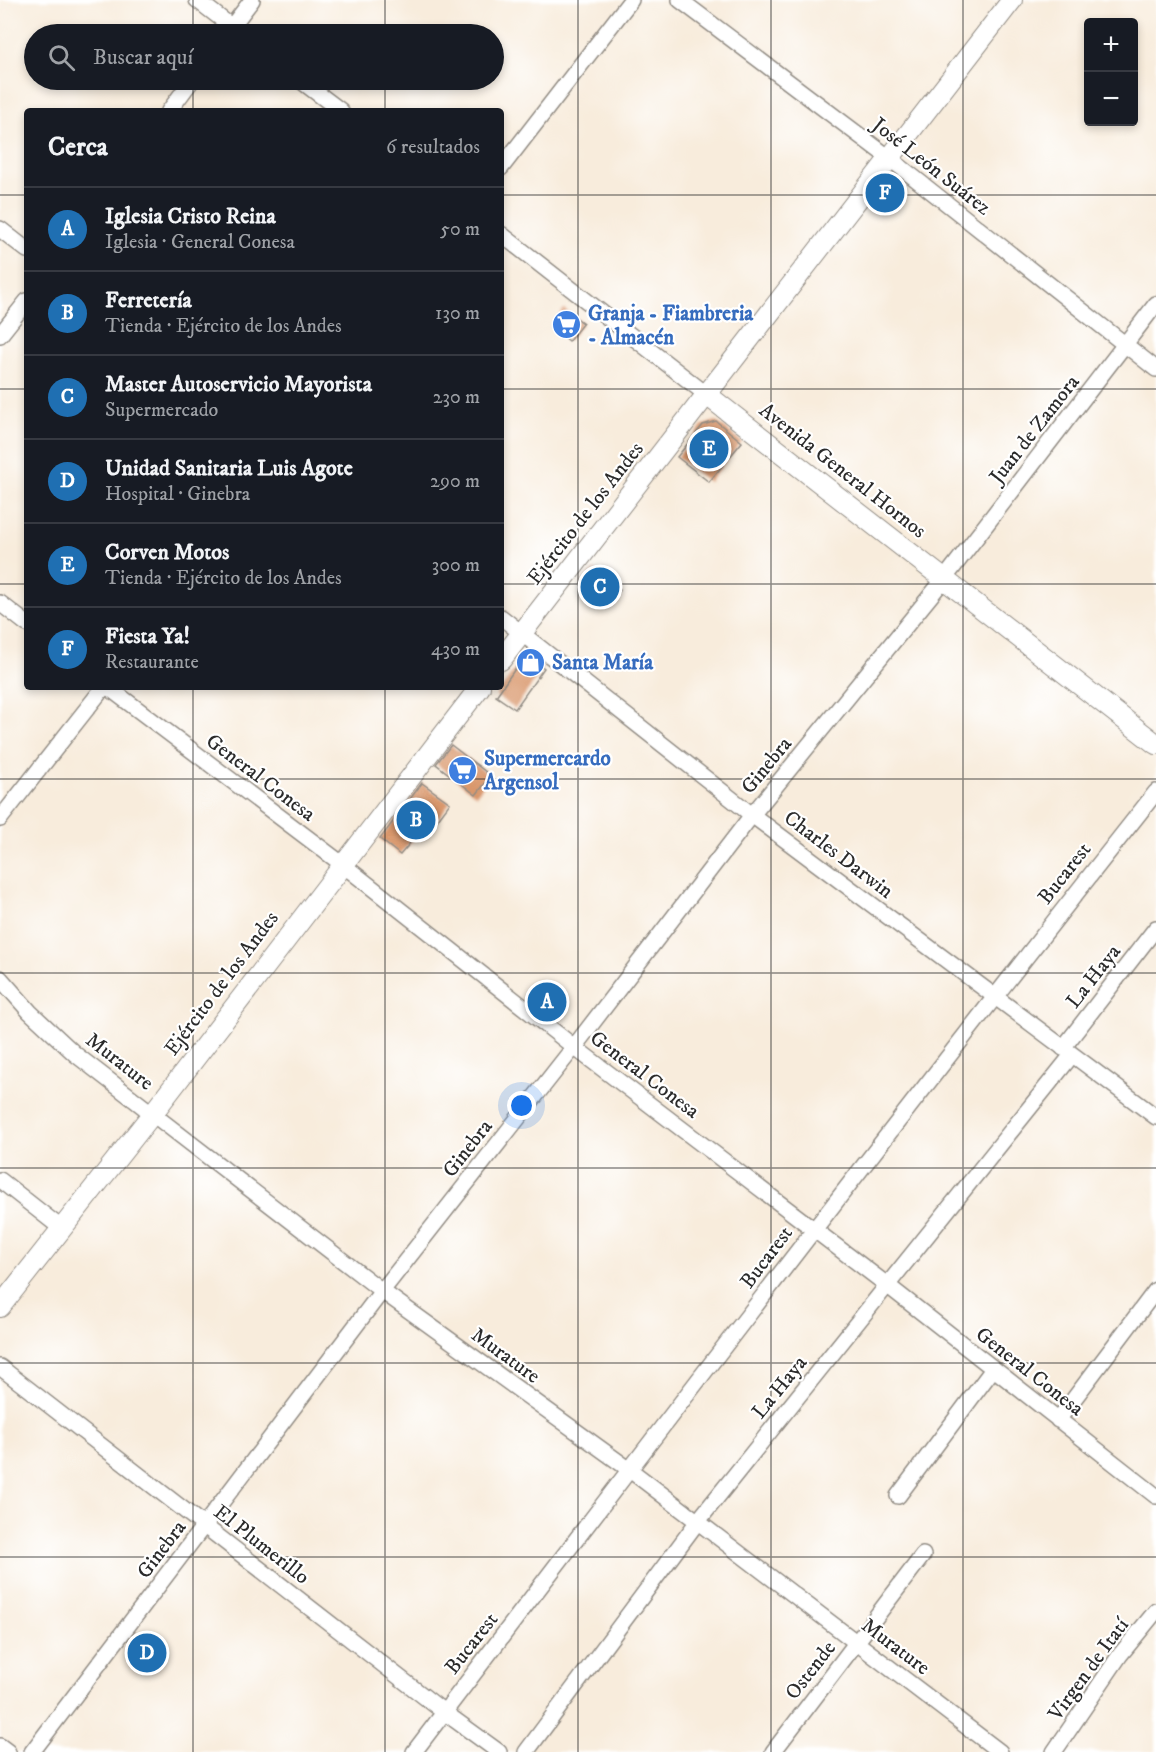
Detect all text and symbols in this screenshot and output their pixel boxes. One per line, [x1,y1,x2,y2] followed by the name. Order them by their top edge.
[1084,18,1138,126] map controls
[1084,18,1138,72] button: +
[24,24,504,90] search box
[45,41,78,74] icon: search
[93,44,193,71] text: Buscar aquí
[1084,72,1138,126] button: −
[865,111,996,221] street label: José León Suárez
[48,131,108,164] text: Cerca
[386,135,480,160] text: 6 resultados
[866,170,904,216] pin: F
[105,203,276,230] text: Iglesia Cristo Reina
[61,217,74,242] text: A
[440,217,480,242] text: 50 m
[105,230,295,255] text: Iglesia · General Conesa
[105,287,192,314] text: Ferretería
[61,301,74,326] text: B
[435,301,480,326] text: 130 m
[588,301,754,351] place label: Granja - Fiambreria - Almacén
[551,309,583,341] supermarket icon: Granja - Fiambreria - Almacén
[105,314,342,339] text: Tienda · Ejército de los Andes
[983,370,1085,491] street label: Juan de Zamora
[105,371,372,398] text: Master Autoservicio Mayorista
[61,385,74,410] text: C
[433,385,480,410] text: 230 m
[754,397,931,544] street label: Avenida General Hornos
[105,398,218,423] text: Supermercado
[690,426,728,472] pin: E
[522,437,650,590] street label: Ejército de los Andes
[105,455,353,482] text: Unidad Sanitaria Luis Agote
[60,469,75,494] text: D
[430,469,480,494] text: 290 m
[105,482,250,507] text: Hospital · Ginebra
[105,539,229,566] text: Corven Motos
[60,553,75,578] text: E
[432,553,480,578] text: 300 m
[580,564,620,610] pin: C
[105,566,342,591] text: Tienda · Ejército de los Andes
[105,623,190,650] text: Fiesta Ya!
[61,637,74,662] text: F
[431,637,480,662] text: 430 m
[515,646,547,678] shop icon: Santa María
[105,650,199,675] text: Restaurante
[552,650,654,676] place label: Santa María
[201,728,320,827] street label: General Conesa
[736,732,798,800] street label: Ginebra
[483,746,611,796] place label: Supermercardo Argensol
[447,754,479,786] supermarket icon: Supermercardo Argensol
[396,798,436,842] pin: B
[778,805,898,904] street label: Charles Darwin
[1032,837,1097,910] street label: Bucarest
[159,906,285,1061] street label: Ejército de los Andes
[1061,939,1127,1014] street label: La Haya
[528,980,566,1024] pin: A
[585,1025,704,1124] street label: General Conesa
[80,1027,159,1097] street label: Murature
[507,1091,536,1120] your location
[437,1114,498,1183] street label: Ginebra
[735,1221,799,1294] street label: Bucarest
[970,1321,1089,1422] street label: General Conesa
[466,1322,545,1390] street label: Murature
[746,1351,813,1425] street label: La Haya
[208,1499,315,1590] street label: El Plumerillo
[132,1515,192,1584] street label: Ginebra
[439,1607,504,1680] street label: Bucarest
[1042,1612,1136,1727] street label: Virgen de Itatí
[856,1613,935,1681] street label: Murature
[128,1630,166,1676] pin: D
[780,1636,842,1705] street label: Ostende

